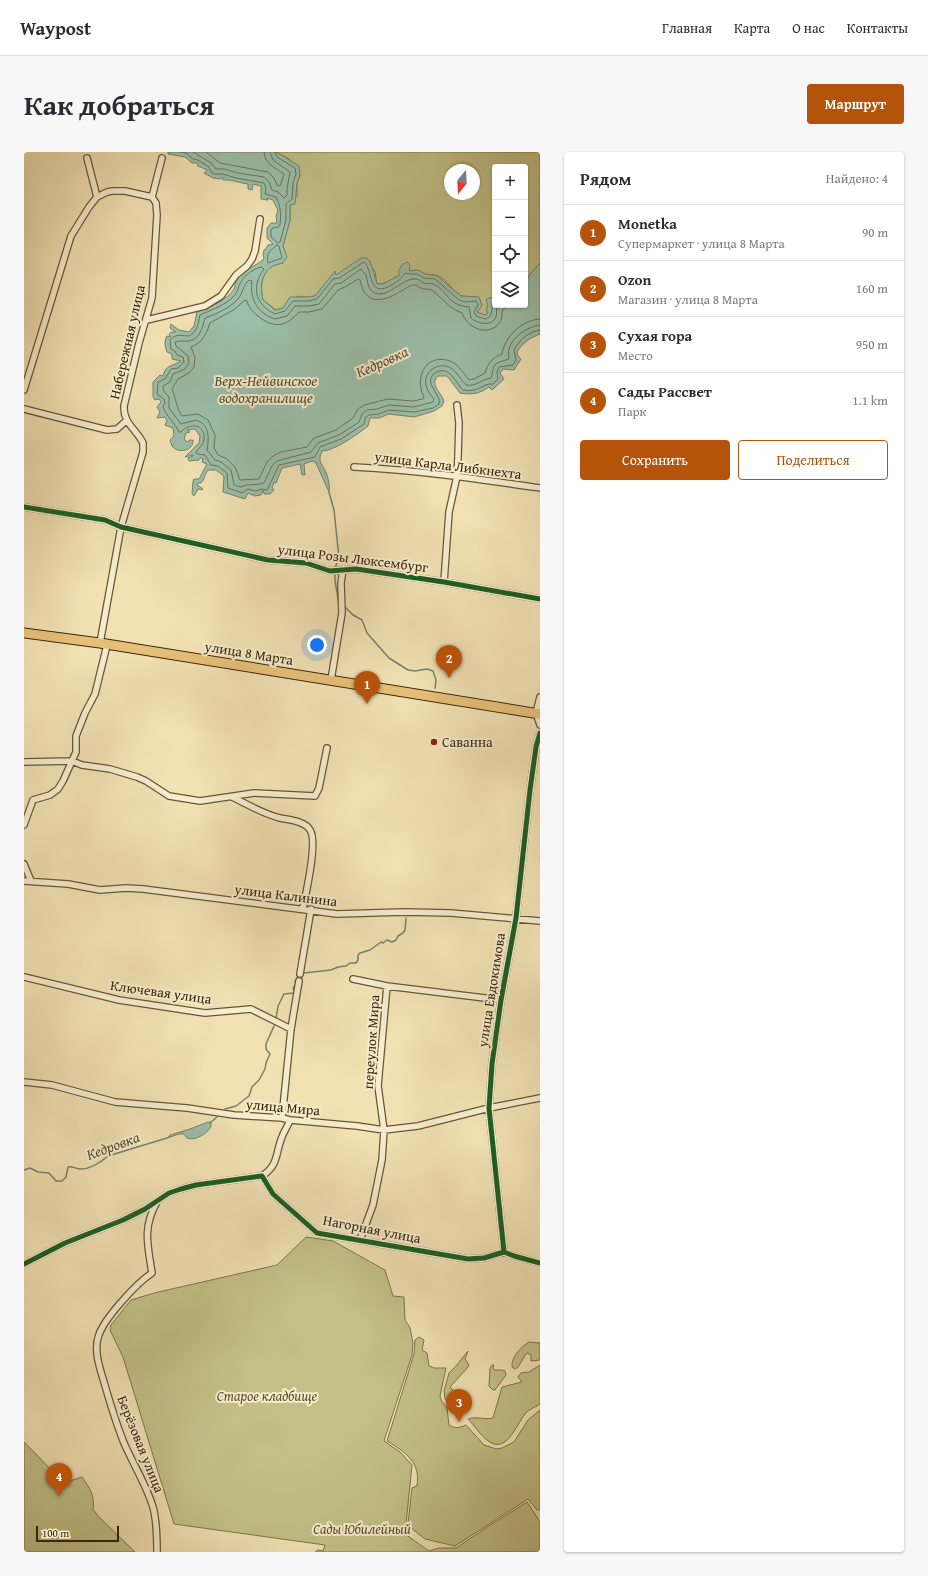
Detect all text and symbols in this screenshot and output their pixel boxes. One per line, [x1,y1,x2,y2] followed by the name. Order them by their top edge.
[20,14,91,42] text: Waypost
[662,18,712,38] text: Главная
[734,18,770,38] text: Карта
[792,18,825,38] text: О нас
[847,18,908,38] text: Контакты
[24,84,214,125] text: Как добраться
[807,84,904,124] button: Маршрут
[444,164,480,200] north arrow
[492,164,528,308] map controls
[492,164,528,200] button: +
[580,166,631,191] text: Рядом
[826,169,888,188] text: Найдено: 4
[492,200,528,236] button: −
[618,213,677,234] text: Monetka
[590,223,596,242] text: 1
[862,223,888,242] text: 90 m
[618,234,785,253] text: Супермаркет · улица 8 Марта
[492,236,528,272] button: locate
[618,269,651,290] text: Ozon
[492,272,528,308] button: layers
[590,279,596,298] text: 2
[856,279,888,298] text: 160 m
[104,283,150,401] street label: Набережная улица
[618,290,758,309] text: Магазин · улица 8 Марта
[618,325,692,346] text: Сухая гора
[590,335,596,354] text: 3
[856,335,888,354] text: 950 m
[352,341,411,382] water label: Кедровка
[618,346,653,365] text: Место
[214,370,317,408] water label: Верх-Нейвинское водохранилище
[618,381,712,402] text: Сады Рассвет
[590,391,596,410] text: 4
[852,391,888,410] text: 1.1 km
[618,402,646,421] text: Парк
[580,440,730,480] button: Сохранить
[738,440,888,480] button: Поделиться
[372,446,523,484] street label: улица Карла Либкнехта
[276,539,429,577] street label: улица Розы Люксембург
[307,635,327,655] your location
[202,636,295,670] street label: улица 8 Марта
[436,645,462,678] pin: 2
[354,671,380,704] pin: 1
[442,732,493,752] place label: Саванна
[429,737,439,747] marker: Саванна
[232,879,339,911] street label: улица Калинина
[472,931,510,1050] street label: улица Евдокимова
[109,975,213,1009] street label: Ключевая улица
[358,994,384,1090] street label: переулок Мира
[244,1094,321,1120] street label: улица Мира
[83,1126,143,1165] water label: Кедровка
[321,1210,423,1248] street label: Нагорная улица
[217,1386,318,1406] park label: Старое кладбище
[446,1389,472,1422] pin: 3
[112,1392,170,1496] street label: Берёзовая улица
[46,1463,72,1496] pin: 4
[313,1519,411,1539] park label: Сады Юбилейный
[36,1524,119,1543] scale bar
[42,1525,69,1541] text: 100 m

